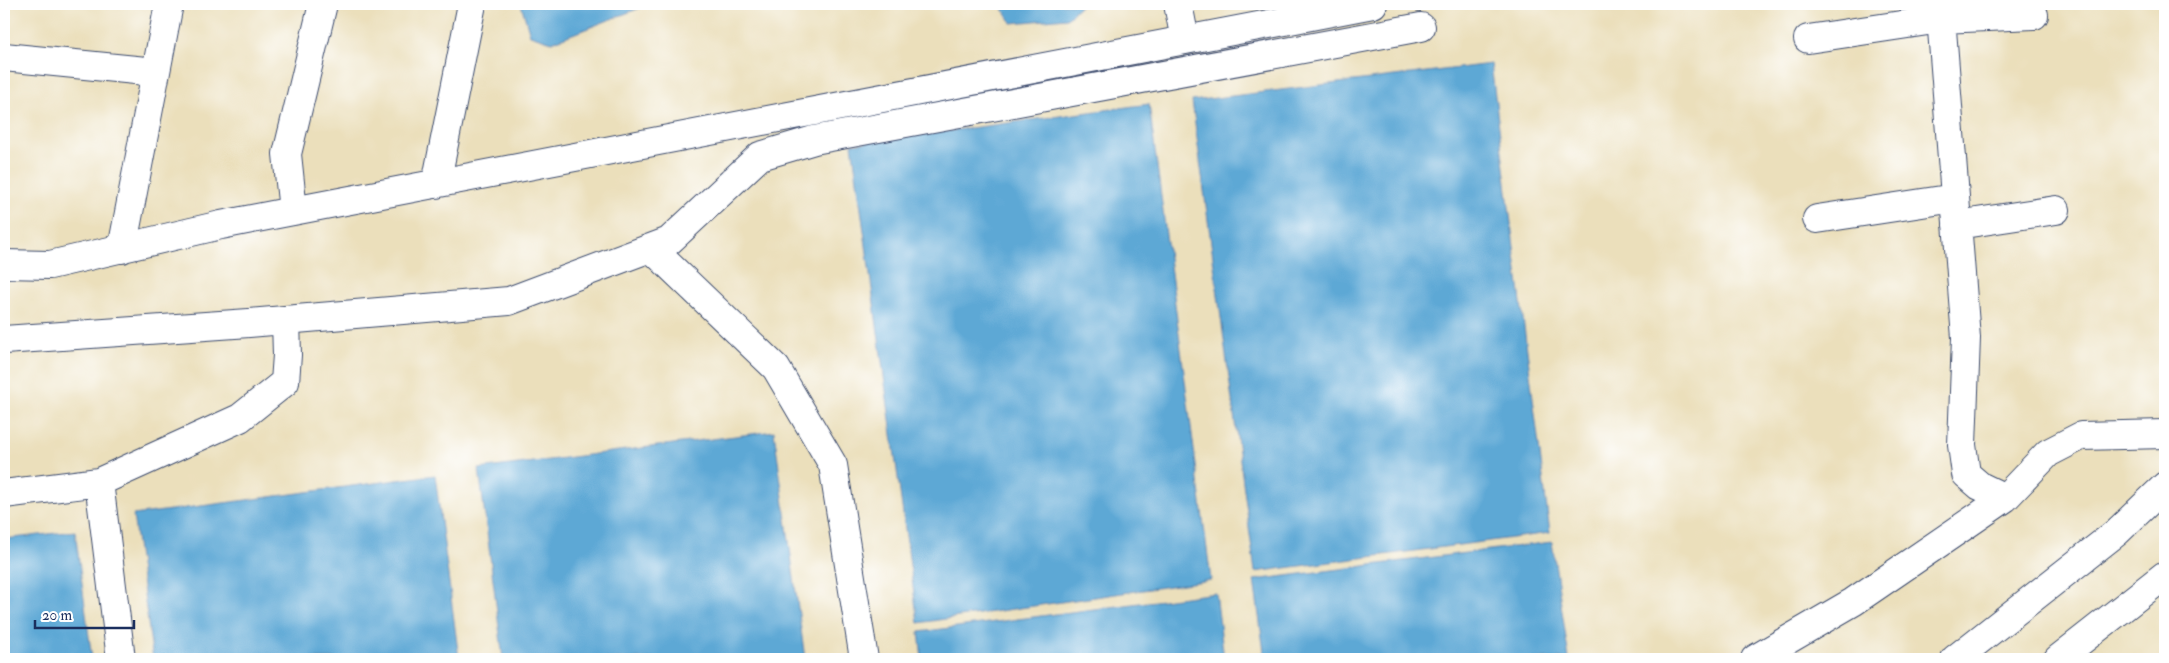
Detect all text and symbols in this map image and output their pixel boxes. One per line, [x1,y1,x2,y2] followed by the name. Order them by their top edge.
[35,598,134,630] scale bar
[42,606,72,625] text: 20 m

